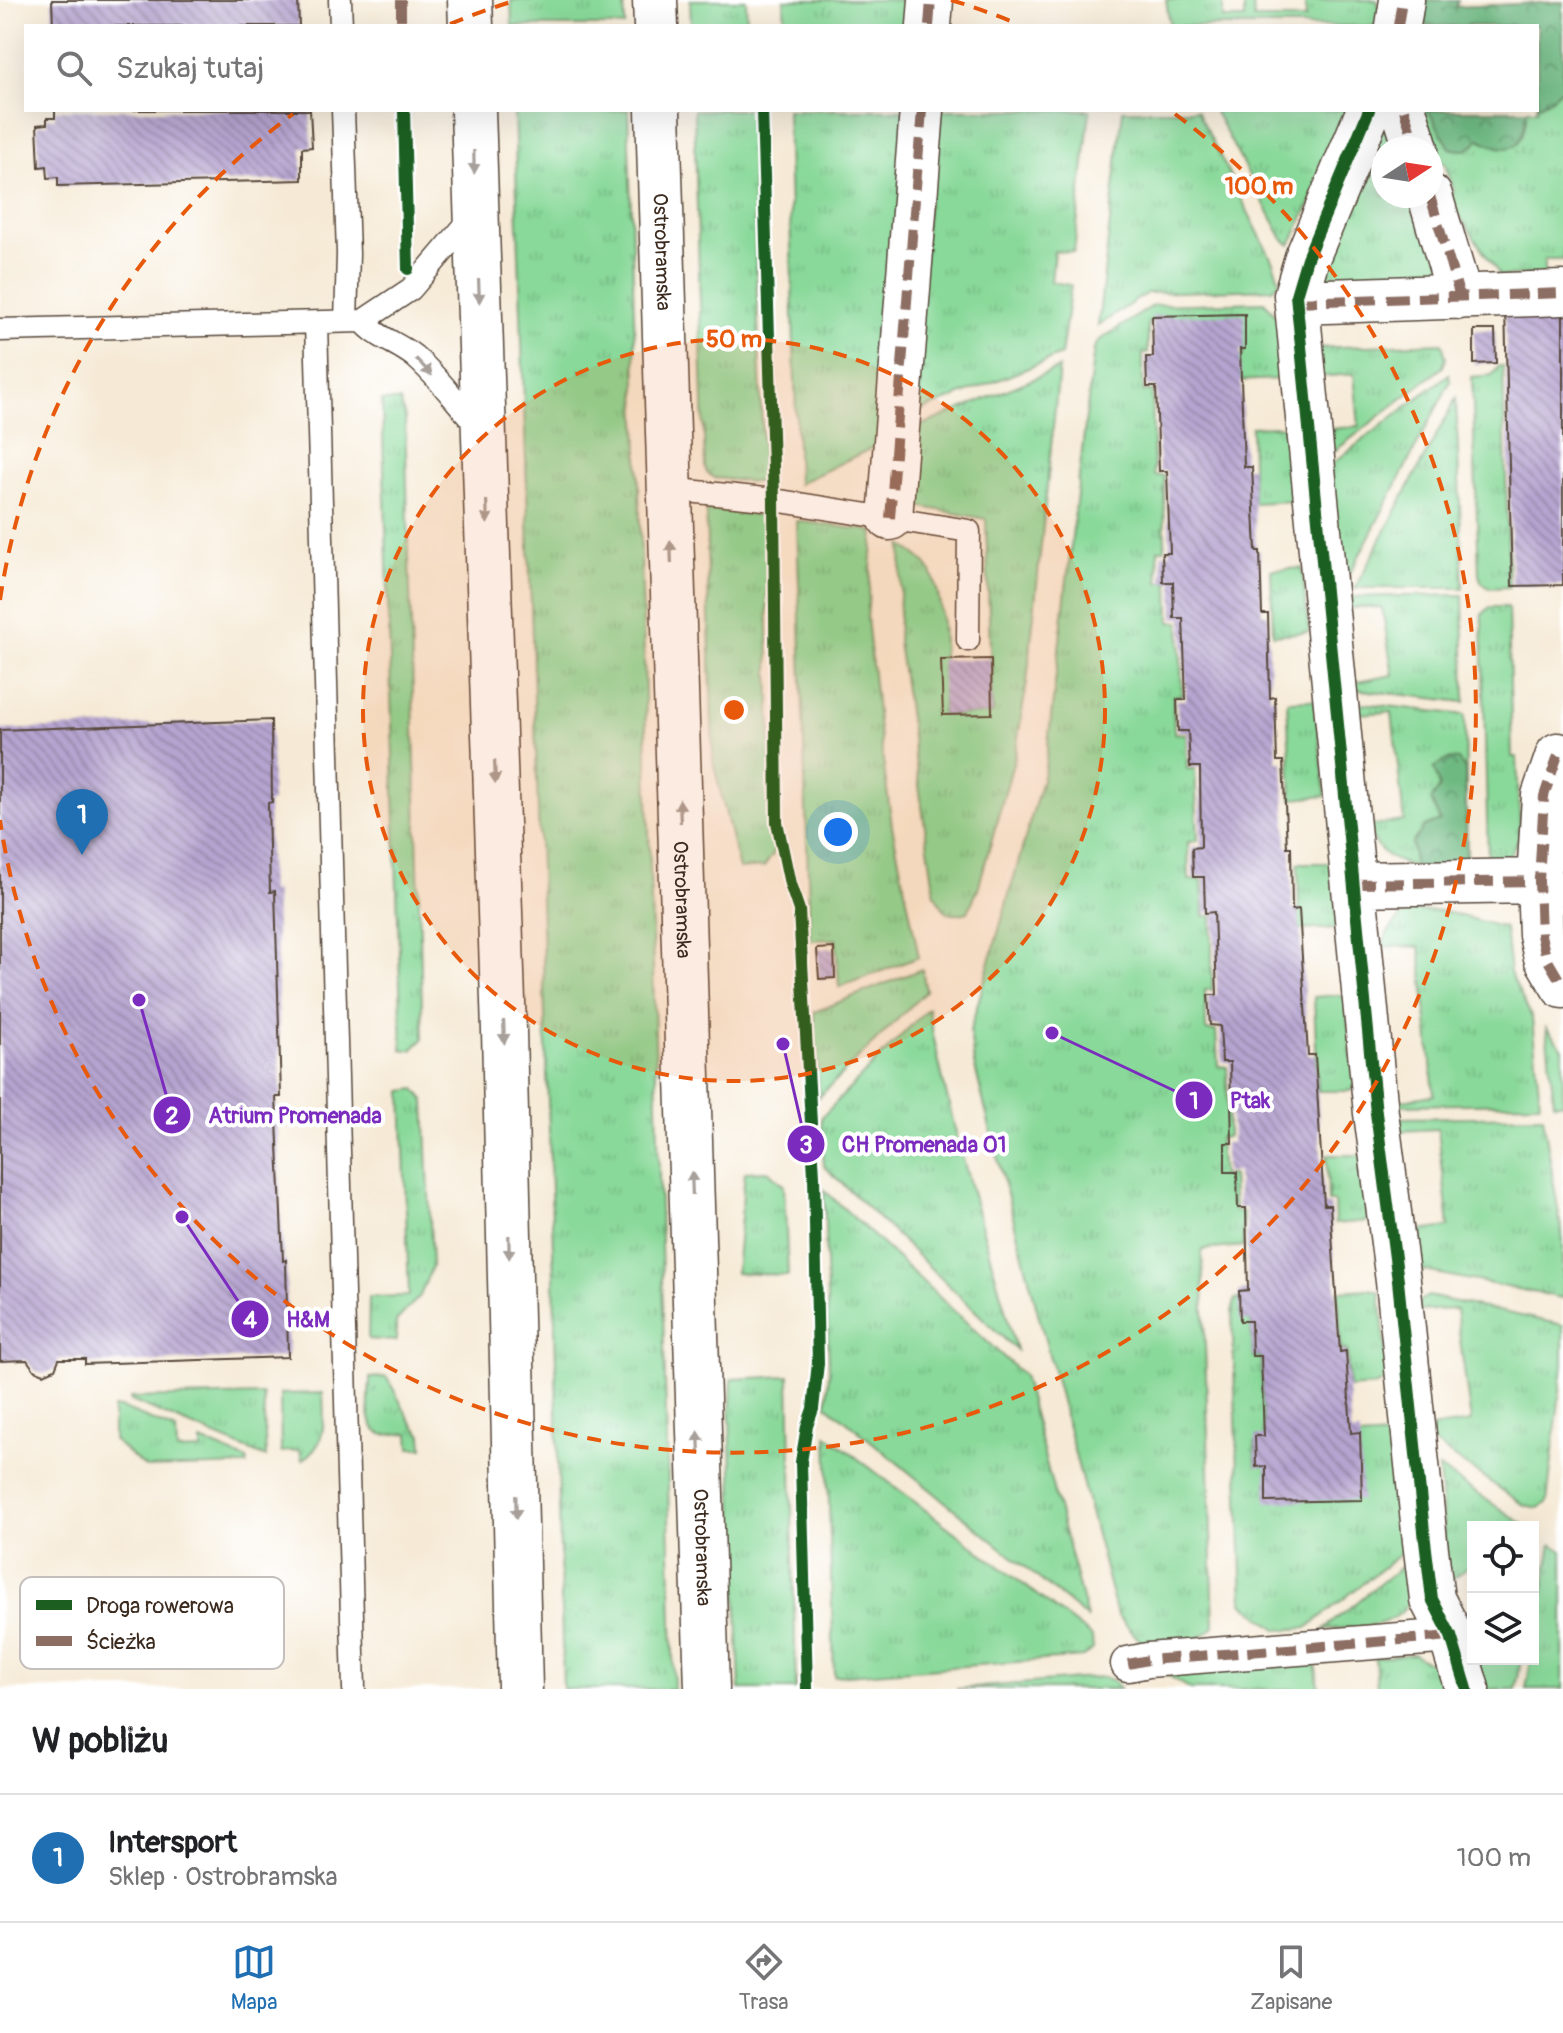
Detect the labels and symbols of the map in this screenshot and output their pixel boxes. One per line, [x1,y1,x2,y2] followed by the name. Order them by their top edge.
[1371,136,1443,208] north arrow
[468,150,481,175] one-way arrow
[1225,172,1293,201] text: 100 m
[648,193,677,311] street label: Ostrobramska
[472,279,485,304] one-way arrow
[706,325,762,354] text: 50 m
[415,358,433,377] one-way arrow
[481,500,494,525] one-way arrow
[664,539,677,564] one-way arrow
[720,696,748,724] centre of rings
[489,760,502,785] one-way arrow
[56,789,108,855] pin: 1
[673,798,686,823] one-way arrow
[818,812,858,852] your location
[668,840,697,959] street label: Ostrobramska
[497,1020,510,1045] one-way arrow
[1174,1077,1286,1123] callout: Ptak
[1189,1087,1199,1116] text: 1
[1230,1087,1271,1115] text: Ptak
[152,1092,397,1138] callout: Atrium Promenada
[165,1102,179,1131] text: 2
[208,1102,382,1130] text: Atrium Promenada
[786,1121,1022,1167] callout: CH Promenada 01
[799,1131,813,1160] text: 3
[842,1131,1006,1159] text: CH Promenada 01
[685,1170,698,1195] one-way arrow
[503,1235,516,1260] one-way arrow
[230,1296,346,1342] callout: H&M
[243,1306,257,1335] text: 4
[286,1306,330,1334] text: H&M
[693,1430,706,1455] one-way arrow
[688,1488,717,1606] street label: Ostrobramska
[509,1495,522,1520] one-way arrow
[20,1577,284,1669] legend
[86,1592,234,1620] text: Droga rowerowa
[86,1628,156,1656] text: Ścieżka

